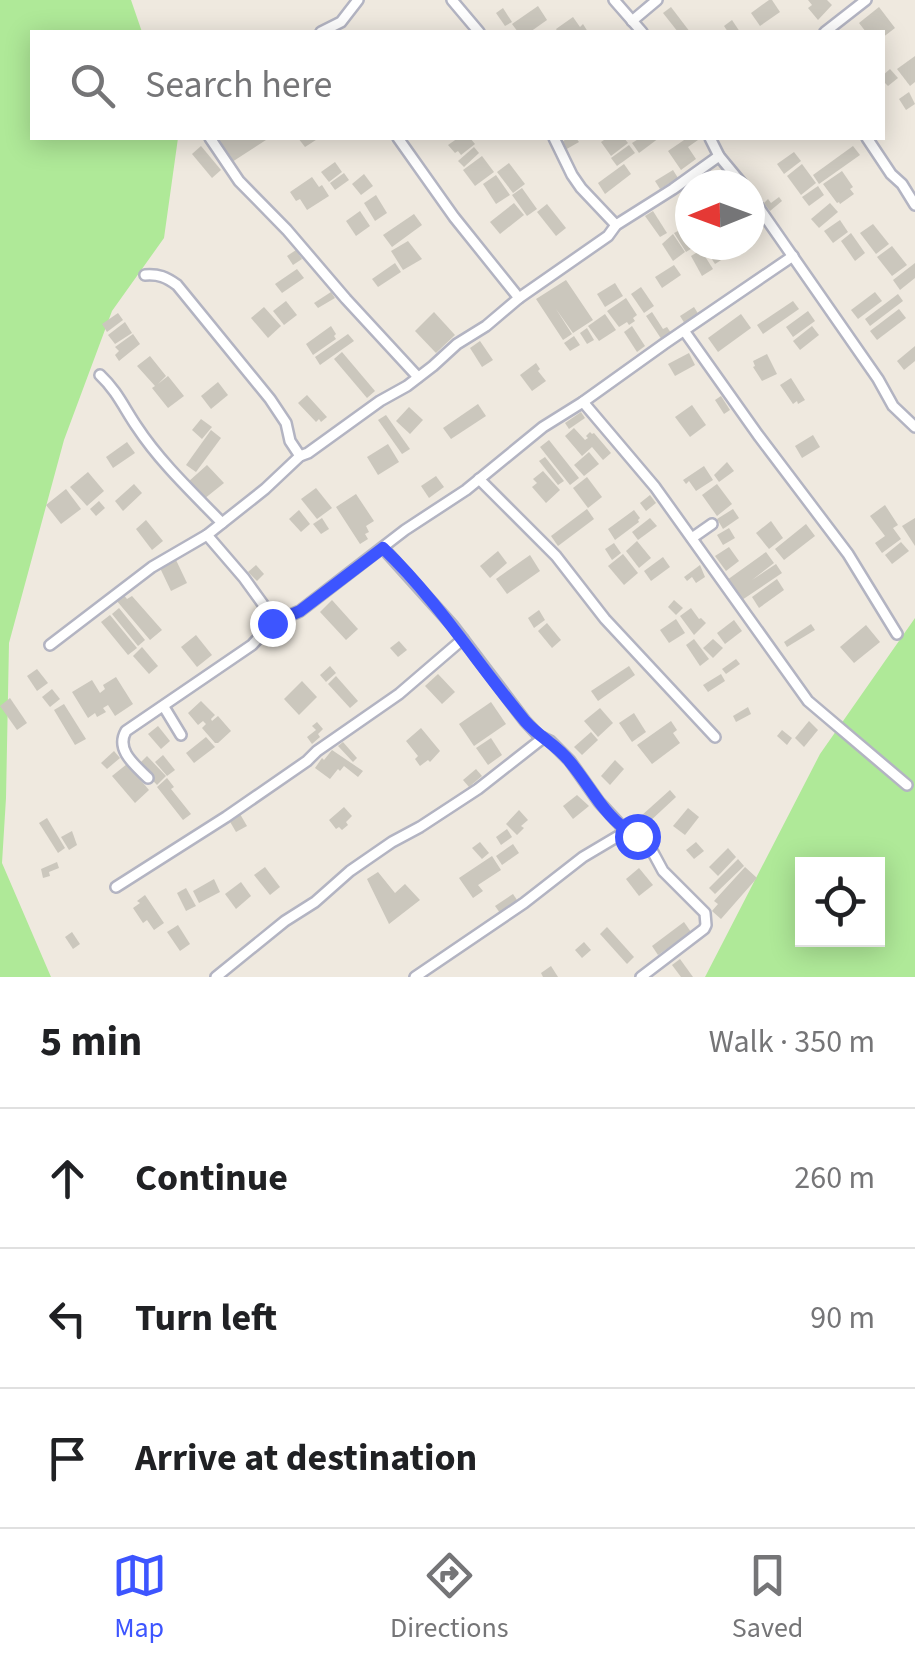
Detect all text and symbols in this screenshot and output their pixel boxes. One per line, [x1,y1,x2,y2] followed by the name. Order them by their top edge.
[30,30,885,140] search box
[65,58,120,113] icon: search
[145,58,332,112] text: Search here
[675,170,765,260] north arrow
[250,601,296,647] route end
[615,814,661,860] route start
[795,857,885,947] map controls
[795,857,885,947] button: locate
[40,1012,142,1072] text: 5 min
[709,1019,875,1065] text: Walk · 350 m
[40,1151,95,1206] icon: ahead
[135,1151,288,1205] text: Continue
[794,1155,875,1201] text: 260 m
[40,1291,95,1346] icon: left
[135,1291,277,1345] text: Turn left
[810,1295,875,1341] text: 90 m
[40,1431,95,1486] icon: arrive
[135,1431,477,1485] text: Arrive at destination
[112,1548,167,1648] tab: Map
[390,1548,509,1648] tab: Directions
[732,1548,803,1648] tab: Saved

